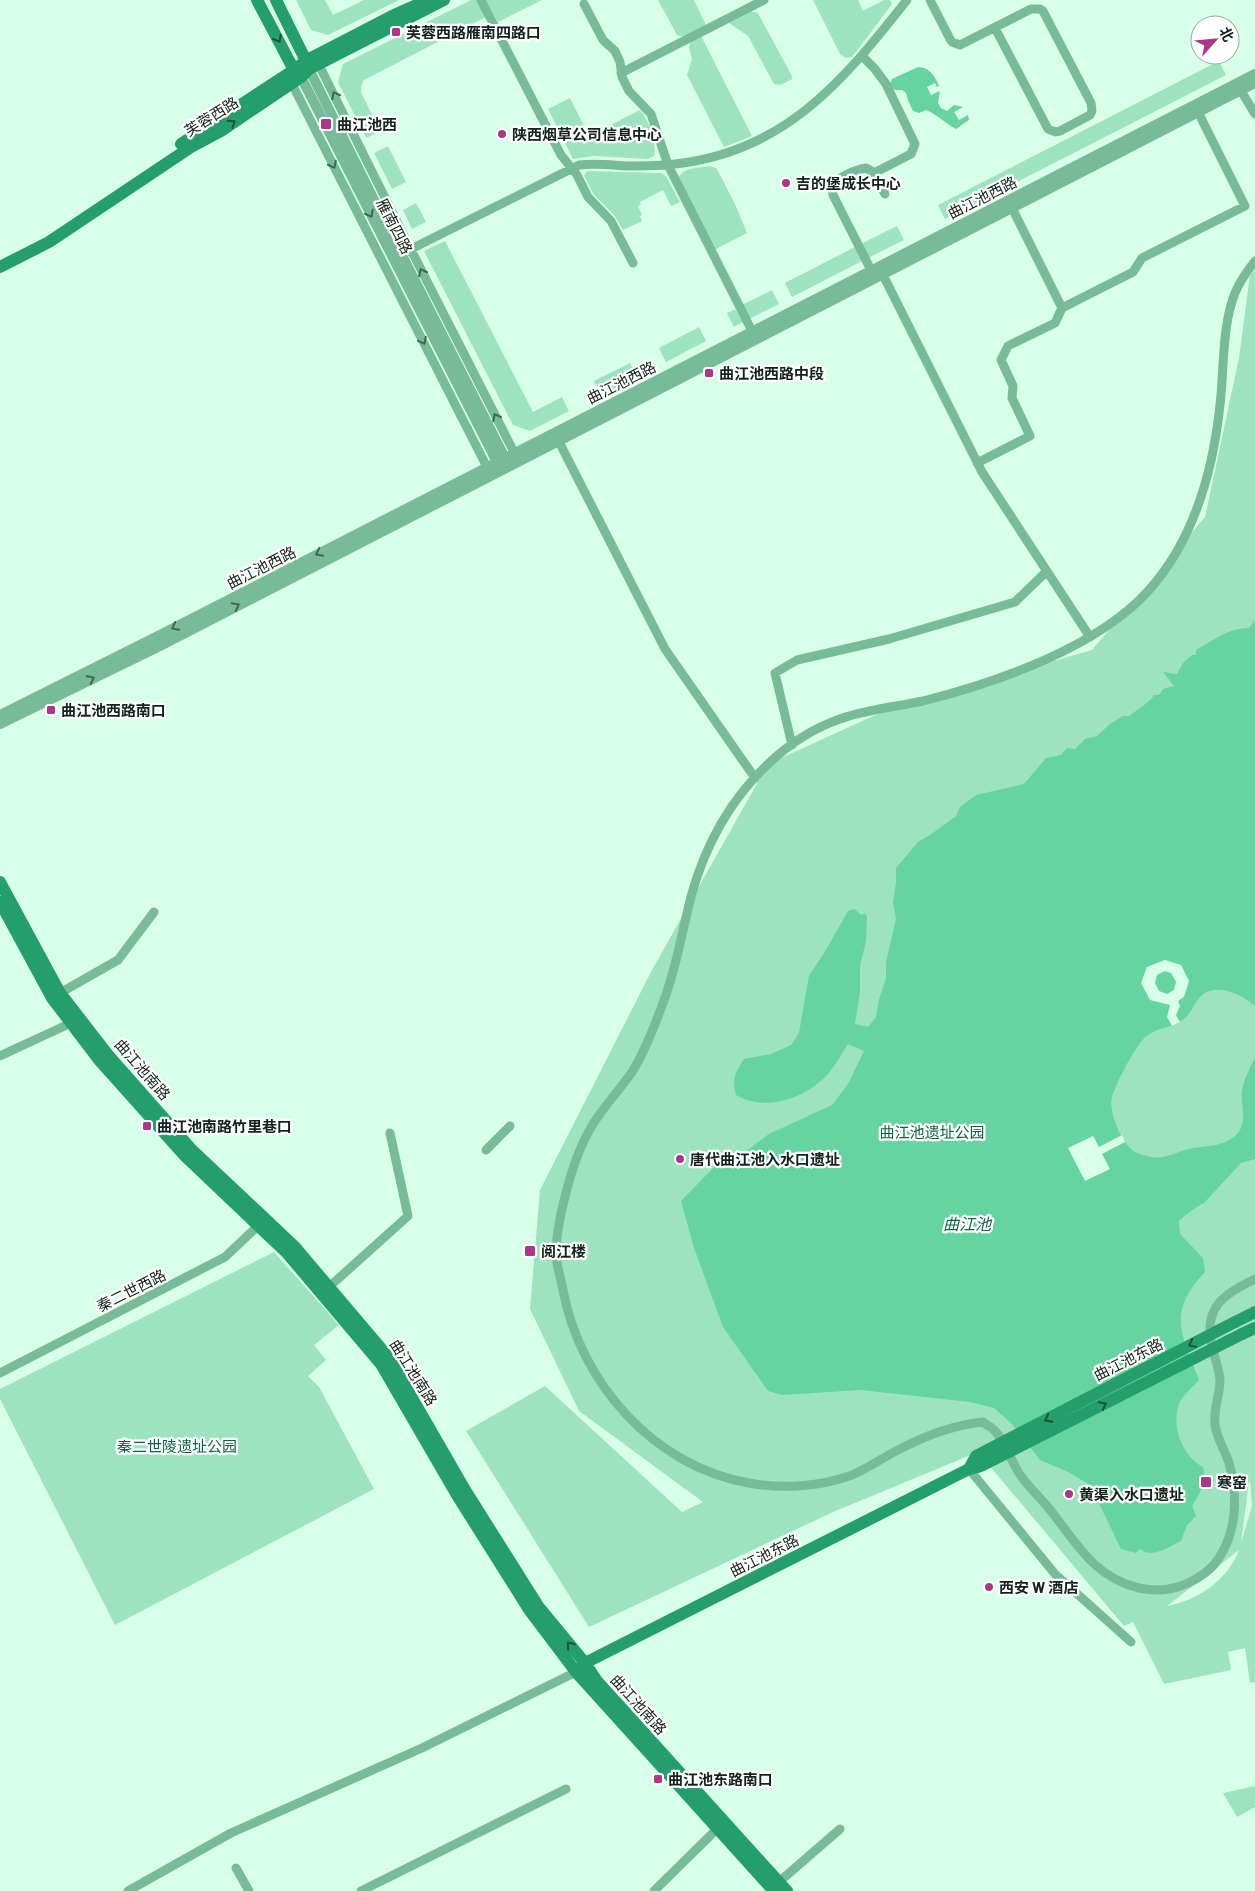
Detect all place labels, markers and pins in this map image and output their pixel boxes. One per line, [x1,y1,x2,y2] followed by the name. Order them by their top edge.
[406,23,541,41] place label: 芙蓉西路雁南四路口
[390,26,402,38] marker: 芙蓉西路雁南四路口
[337,115,397,133] place label: 曲江池西
[319,117,333,131] marker: 曲江池西
[512,125,662,143] place label: 陕西烟草公司信息中心
[496,128,508,140] marker: 陕西烟草公司信息中心
[796,174,901,192] place label: 吉的堡成长中心
[780,177,792,189] marker: 吉的堡成长中心
[719,364,824,382] place label: 曲江池西路中段
[703,367,715,379] marker: 曲江池西路中段
[61,701,166,719] place label: 曲江池西路南口
[45,704,57,716] marker: 曲江池西路南口
[157,1117,292,1135] place label: 曲江池南路竹里巷口
[141,1120,153,1132] marker: 曲江池南路竹里巷口
[690,1150,840,1168] place label: 唐代曲江池入水口遗址
[674,1153,686,1165] marker: 唐代曲江池入水口遗址
[541,1242,586,1260] place label: 阅江楼
[523,1244,537,1258] marker: 阅江楼
[1217,1473,1247,1491] place label: 寒窑
[1199,1475,1213,1489] marker: 寒窑
[1079,1485,1184,1503] place label: 黄渠入水口遗址
[1063,1488,1075,1500] marker: 黄渠入水口遗址
[999,1578,1078,1596] place label: 西安 W 酒店
[983,1581,995,1593] marker: 西安 W 酒店
[668,1770,773,1788] place label: 曲江池东路南口
[652,1773,664,1785] marker: 曲江池东路南口

